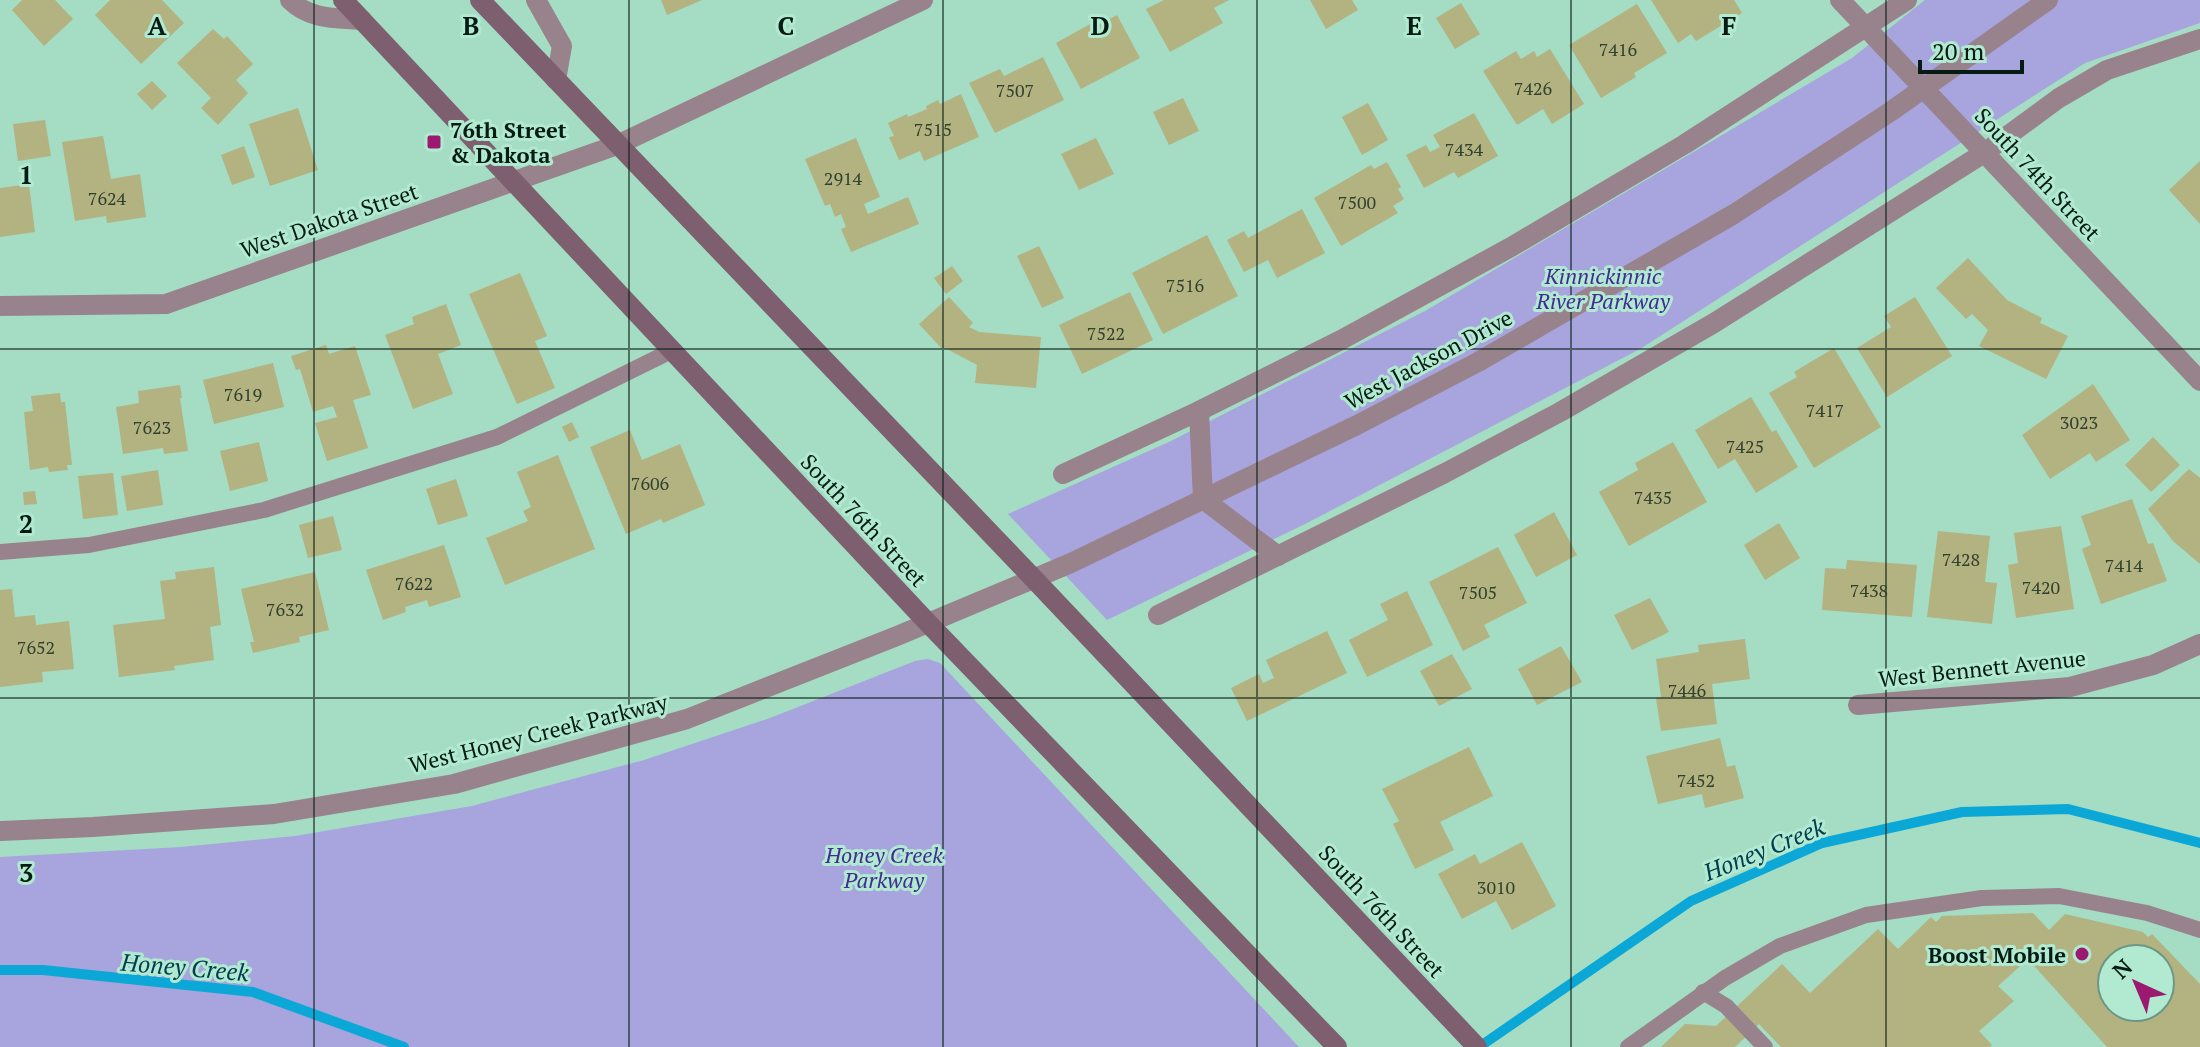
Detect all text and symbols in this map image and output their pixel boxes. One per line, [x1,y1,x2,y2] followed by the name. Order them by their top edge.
[148,8,167,42] text: A
[463,8,479,42] text: B
[778,8,794,42] text: C
[1090,8,1110,42] text: D
[1406,8,1422,42] text: E
[1722,8,1737,42] text: F
[1920,24,2022,74] scale bar
[1932,35,1984,67] text: 20 m
[1599,37,1638,61] house number: 7416
[1514,76,1553,100] house number: 7426
[996,78,1034,102] house number: 7507
[1969,101,2107,247] street label: South 74th Street
[450,115,567,169] place label: 76th Street & Dakota
[914,117,952,141] house number: 7515
[425,133,443,151] marker: 76th Street & Dakota
[1445,137,1484,161] house number: 7434
[19,157,33,191] text: 1
[824,166,863,190] house number: 2914
[236,176,422,264] street label: West Dakota Street
[88,186,127,210] house number: 7624
[1338,190,1376,214] house number: 7500
[1535,261,1671,315] park label: Kinnickinnic River Parkway
[1166,273,1205,297] house number: 7516
[1339,303,1517,415] street label: West Jackson Drive
[1087,321,1125,345] house number: 7522
[224,382,262,406] house number: 7619
[1806,398,1844,422] house number: 7417
[2060,410,2098,434] house number: 3023
[133,415,171,439] house number: 7623
[1726,434,1764,458] house number: 7425
[795,447,933,593] street label: South 76th Street
[631,471,670,495] house number: 7606
[1634,485,1672,509] house number: 7435
[19,506,33,540] text: 2
[1942,547,1980,571] house number: 7428
[2105,553,2144,577] house number: 7414
[395,571,433,595] house number: 7622
[2022,575,2060,599] house number: 7420
[1850,578,1888,602] house number: 7438
[1459,580,1497,604] house number: 7505
[266,597,304,621] house number: 7632
[17,635,55,659] house number: 7652
[1877,643,2087,693] street label: West Bennett Avenue
[1668,678,1707,702] house number: 7446
[406,687,671,779] street label: West Honey Creek Parkway
[1677,768,1715,792] house number: 7452
[1698,810,1830,888] water label: Honey Creek
[1313,838,1451,984] street label: South 76th Street
[824,840,943,894] park label: Honey Creek Parkway
[19,855,33,889] text: 3
[1477,875,1515,899] house number: 3010
[1928,940,2066,969] place label: Boost Mobile
[2096,943,2176,1023] north arrow
[119,945,251,989] water label: Honey Creek
[2073,945,2091,963] marker: Boost Mobile
[2106,952,2138,984] text: N

